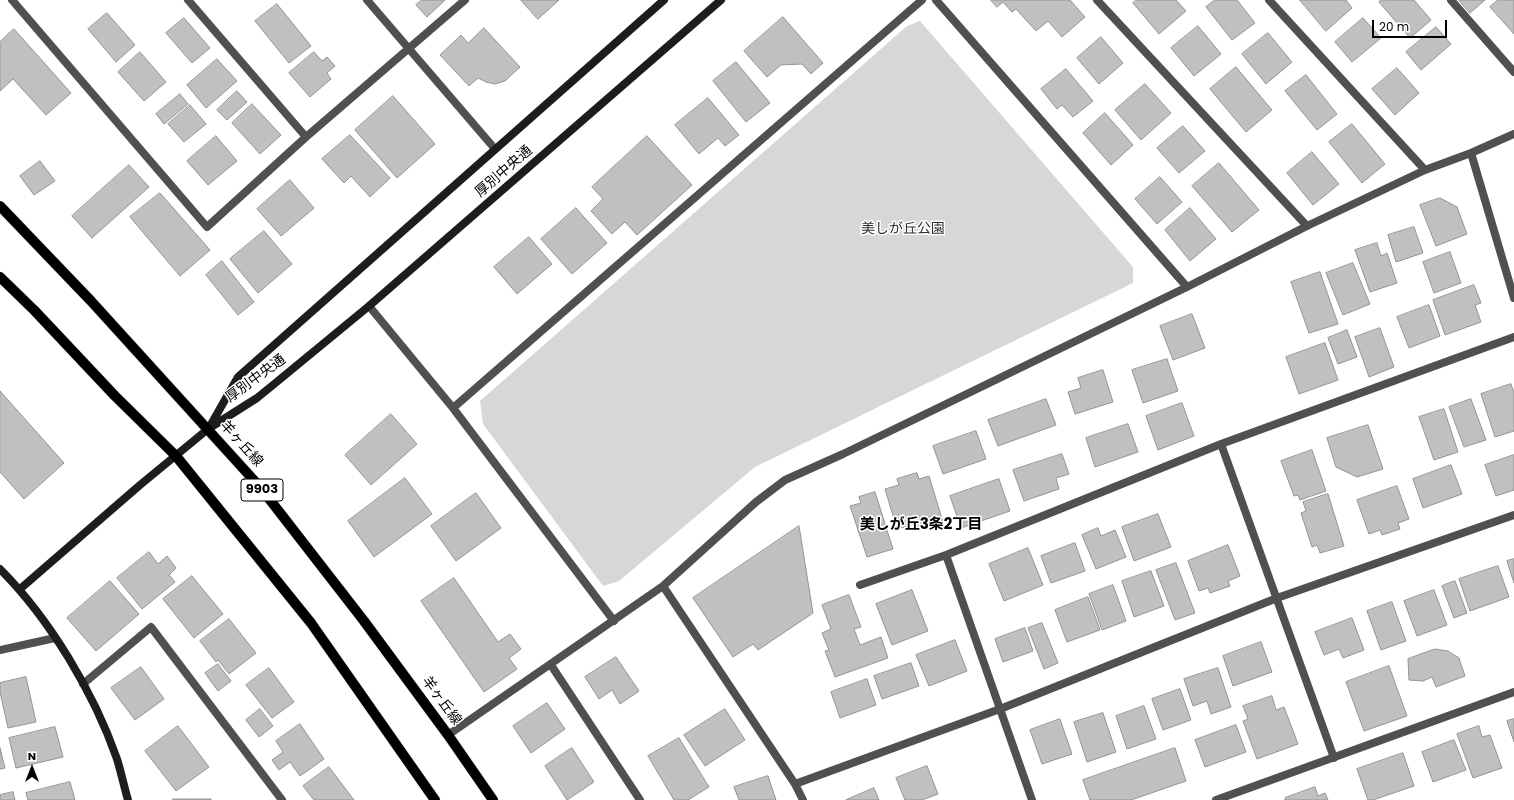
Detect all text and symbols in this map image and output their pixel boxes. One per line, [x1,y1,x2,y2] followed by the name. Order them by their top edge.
[1374,12,1449,38] scale bar
[1379,18,1409,35] text: 20 m
[472,143,536,201] street label: 厚別中央通
[861,221,945,237] park label: 美しが丘公園
[223,352,289,406] street label: 厚別中央通
[216,418,266,470] street label: 羊ヶ丘線
[241,479,283,501] road number: 9903
[860,516,982,534] district label: 美しが丘3条2丁目
[418,673,464,729] street label: 羊ヶ丘線
[12,748,52,788] north arrow
[28,748,36,764] text: N

